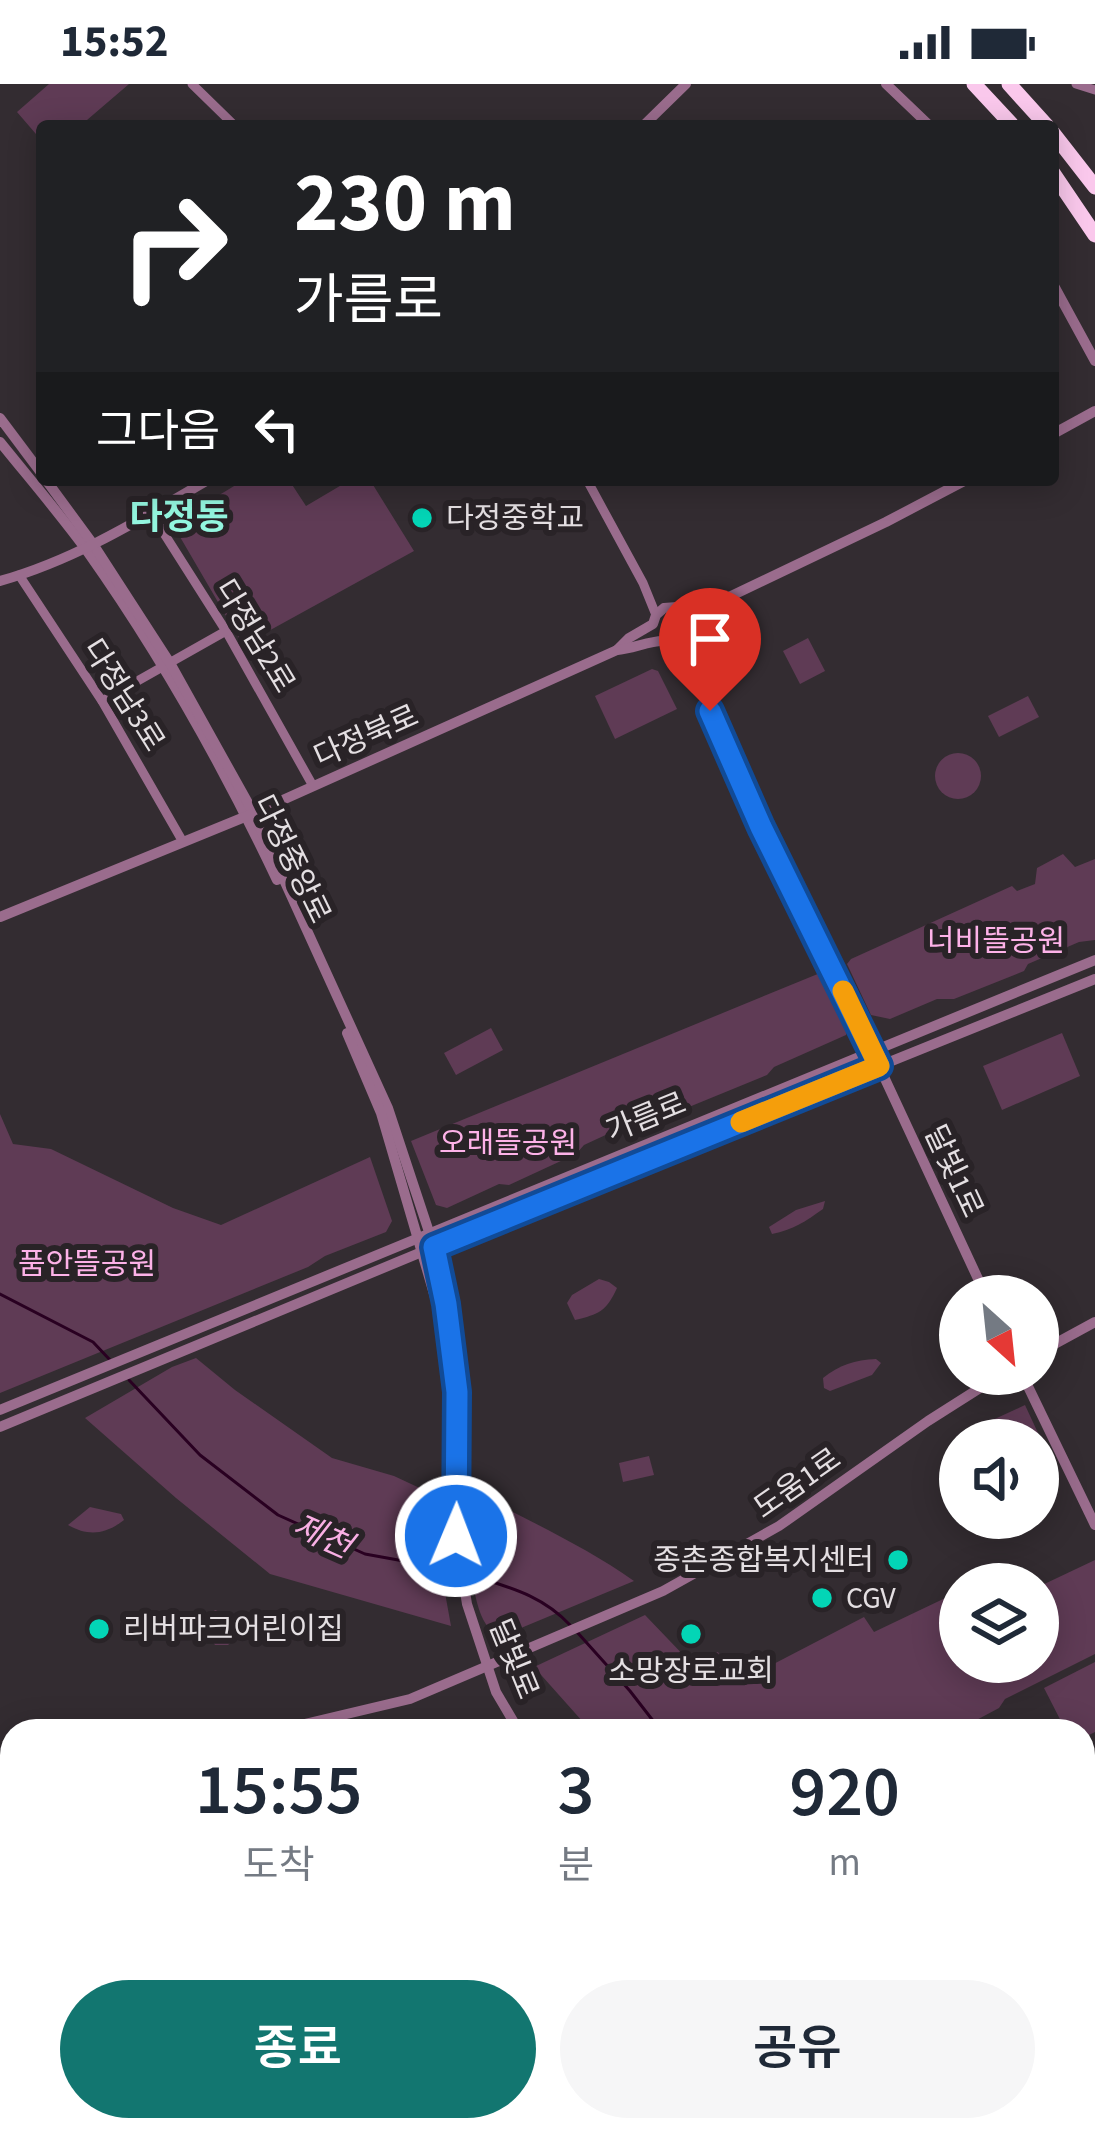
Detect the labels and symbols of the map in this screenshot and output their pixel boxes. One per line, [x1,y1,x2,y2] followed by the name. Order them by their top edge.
[129,492,229,543] district label: 다정동
[446,497,584,540] place label: 다정중학교
[409,505,435,531] marker: 다정중학교
[204,571,305,701] street label: 다정남2로
[659,588,761,711] pin
[72,631,175,760] street label: 다정남3로
[307,694,425,779] street label: 다정북로
[242,788,341,931] street label: 다정중앙로
[927,920,1065,963] park label: 너비뜰공원
[600,1082,693,1153] street label: 가름로
[913,1118,994,1225] street label: 달빛1로
[439,1122,577,1165] park label: 오래뜰공원
[18,1243,156,1286] park label: 품안뜰공원
[939,1275,1059,1395] north arrow
[745,1438,850,1529] street label: 도움1로
[393,1473,519,1599] position arrow
[285,1503,363,1572] water label: 제천
[653,1539,874,1582] place label: 종촌종합복지센터
[885,1547,911,1573] marker: 종촌종합복지센터
[846,1577,896,1620] place label: CGV
[809,1585,835,1611] marker: CGV
[123,1608,344,1651] place label: 리버파크어린이집
[478,1613,549,1706] street label: 달빛로
[86,1616,112,1642] marker: 리버파크어린이집
[678,1621,704,1647] marker: 소망장로교회
[608,1650,774,1693] place label: 소망장로교회

